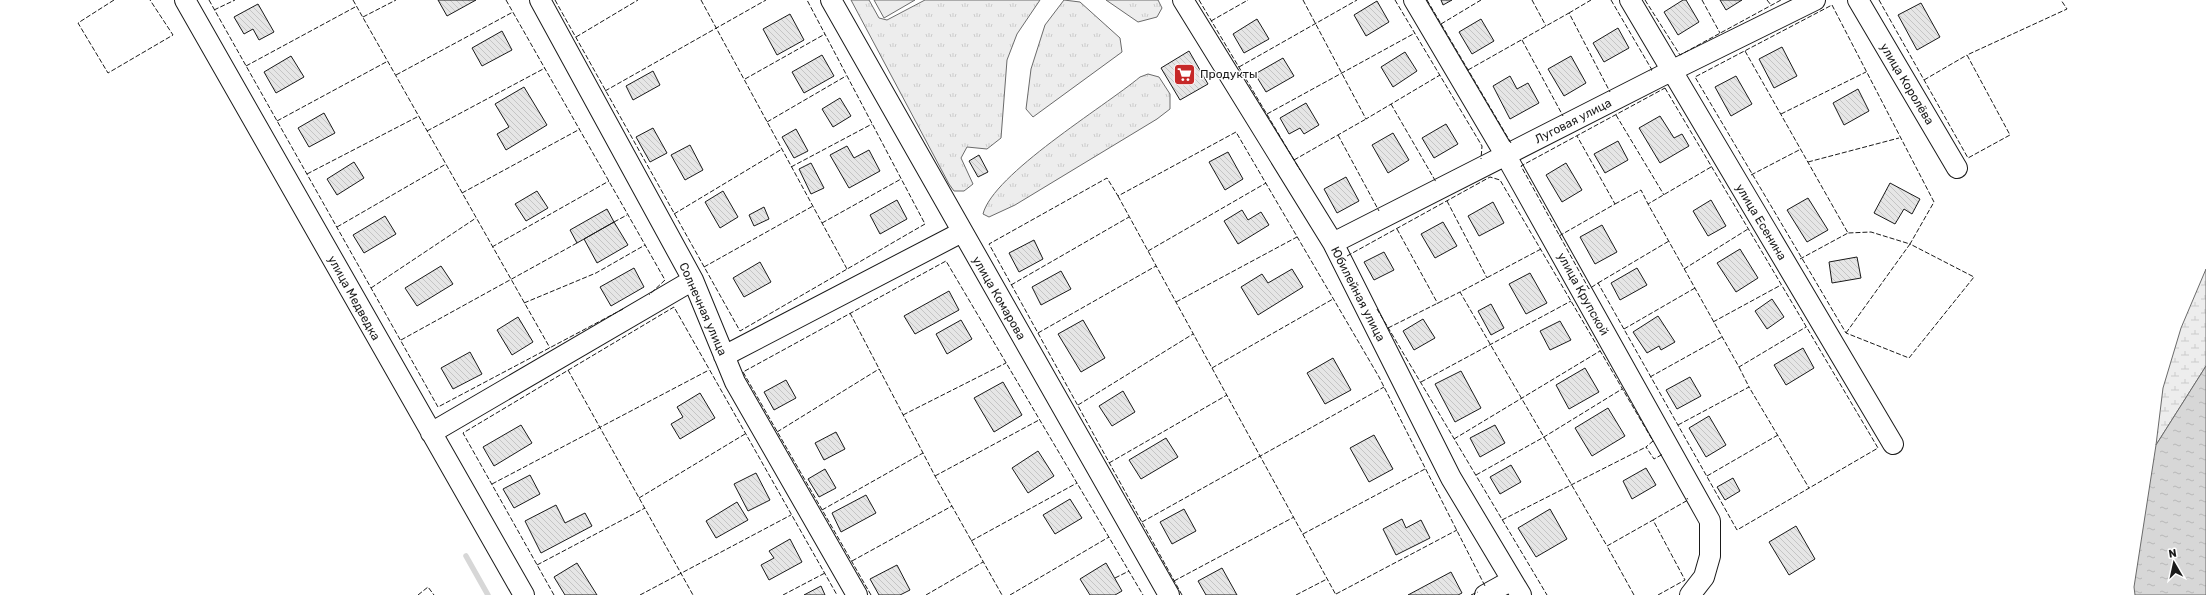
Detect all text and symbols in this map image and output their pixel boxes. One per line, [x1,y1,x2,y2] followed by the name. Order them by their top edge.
[1877,41,1937,127] street label: улица Королёва
[1172,61,1198,87] supermarket icon: Продукты
[1200,67,1257,81] place label: Продукты
[1532,96,1614,146] street label: Луговая улица
[1733,181,1789,263] street label: улица Есенина
[1328,244,1388,344] street label: Юбилейная улица
[1554,250,1612,338] street label: улица Крупской
[325,253,383,343] street label: улица Медведка
[969,254,1029,342] street label: улица Комарова
[676,260,730,358] street label: Солнечная улица
[2154,543,2194,583] north arrow
[2168,547,2178,561] text: N

